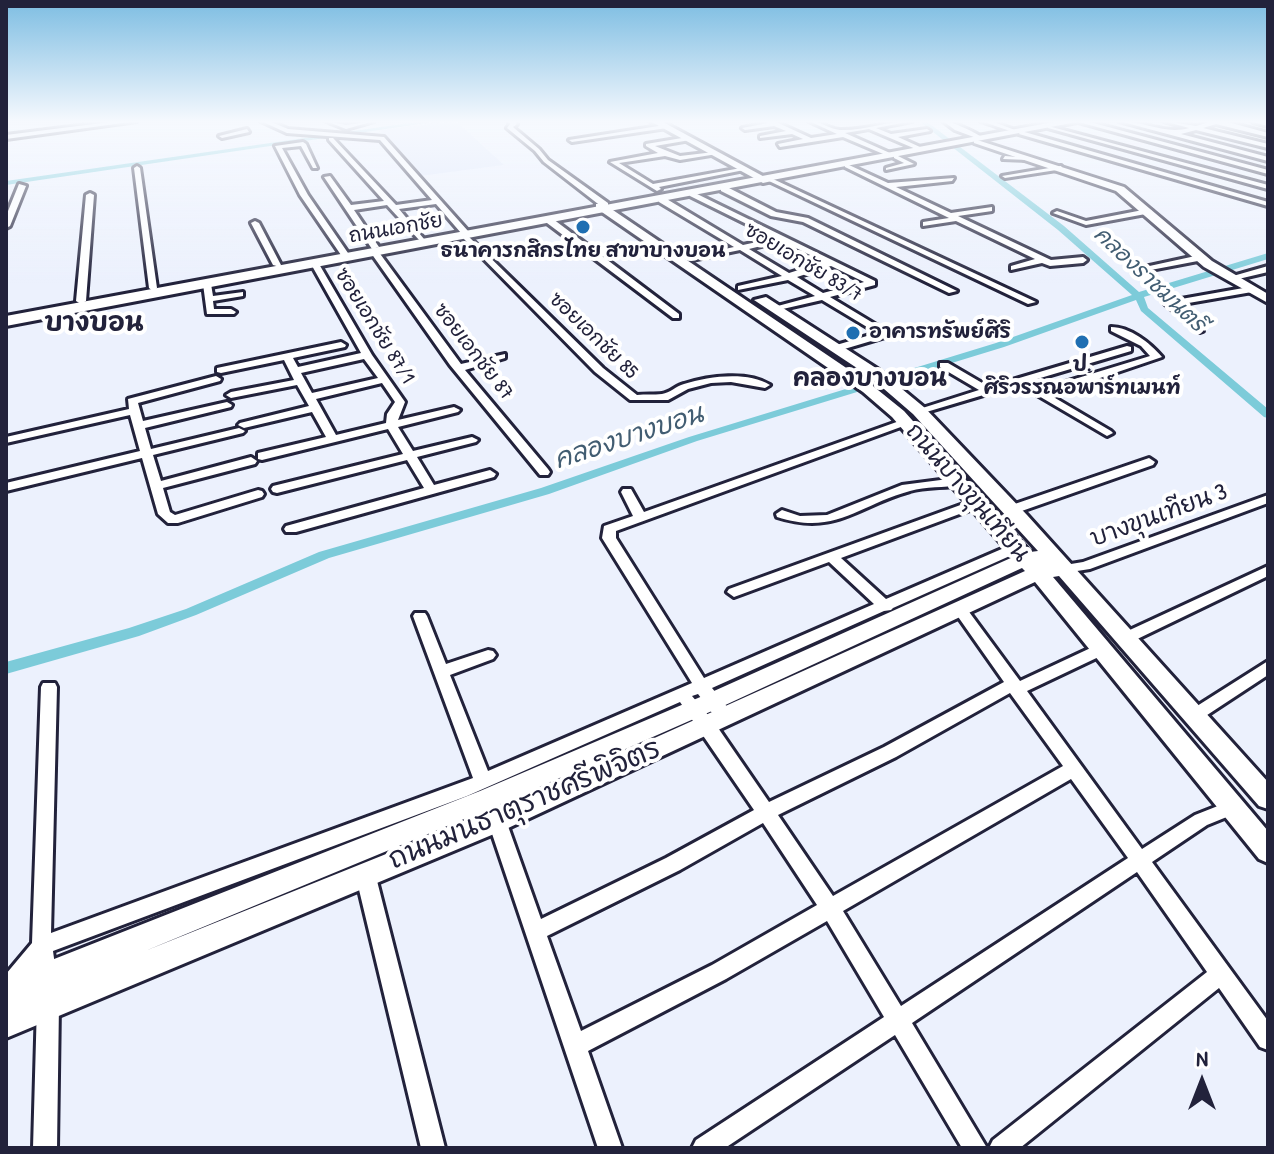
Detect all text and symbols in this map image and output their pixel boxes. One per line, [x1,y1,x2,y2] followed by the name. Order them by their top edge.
[347,209,445,249] street label: ถนนเอกชัย
[574,218,592,236] marker: ธนาคารกสิกรไทย สาขาบางบอน
[740,218,866,308] street label: ซอยเอกชัย 83/7
[1088,222,1210,338] water label: คลองราชมนตรี
[441,240,725,264] place label: ธนาคารกสิกรไทย สาขาบางบอน
[329,264,419,388] street label: ซอยเอกชัย 87/1
[544,288,642,384] street label: ซอยเอกชัย 85
[428,299,518,405] street label: ซอยเอกชัย 87
[44,308,144,340] district label: บางบอน
[869,321,1011,345] place label: อาคารทรัพย์ศิริ
[844,324,862,342] marker: อาคารทรัพย์ศิริ
[1073,333,1091,351] marker: ป. ศิริวรรณอพาร์ทเมนท์
[983,354,1181,401] place label: ป. ศิริวรรณอพาร์ทเมนท์
[793,366,947,394] district label: คลองบางบอน
[551,399,707,477] water label: คลองบางบอน
[899,418,1035,568] street label: ถนนบางขุนเทียน
[1087,478,1231,554] street label: บางขุนเทียน 3
[384,732,666,878] street label: ถนนมนธาตุราชศรีพิจิตร
[1162,1042,1242,1122] north arrow
[1196,1043,1208,1073] text: N

